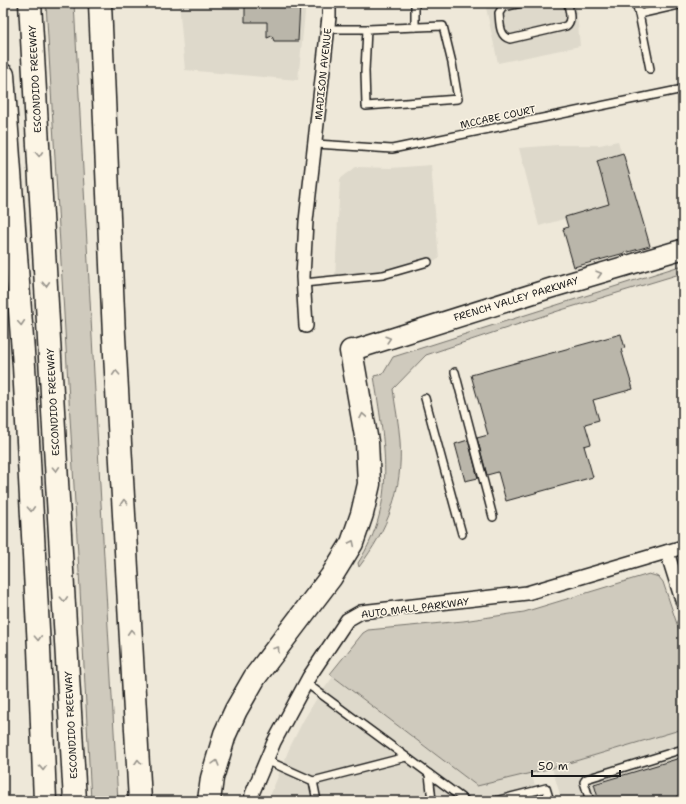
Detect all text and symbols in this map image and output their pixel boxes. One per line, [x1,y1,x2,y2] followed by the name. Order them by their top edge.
[26,25,44,133] street label: ESCONDIDO FREEWAY
[312,27,334,121] street label: MADISON AVENUE
[459,103,537,131] street label: MCCABE COURT
[34,151,43,157] one-way arrow
[595,270,602,279] one-way arrow
[452,274,580,324] street label: FRENCH VALLEY PARKWAY
[42,281,50,287] one-way arrow
[16,320,25,326] one-way arrow
[384,335,391,344] one-way arrow
[44,348,62,456] street label: ESCONDIDO FREEWAY
[112,370,121,376] one-way arrow
[359,413,367,419] one-way arrow
[52,466,61,472] one-way arrow
[119,499,128,505] one-way arrow
[27,506,36,512] one-way arrow
[347,540,354,547] one-way arrow
[360,595,470,621] street label: AUTO MALL PARKWAY
[59,596,68,602] one-way arrow
[126,629,135,635] one-way arrow
[34,635,43,641] one-way arrow
[272,647,279,654] one-way arrow
[62,671,80,779] street label: ESCONDIDO FREEWAY
[532,752,620,778] scale bar
[538,758,568,774] text: 50 m
[134,759,143,765] one-way arrow
[211,760,220,767] one-way arrow
[39,765,47,771] one-way arrow

